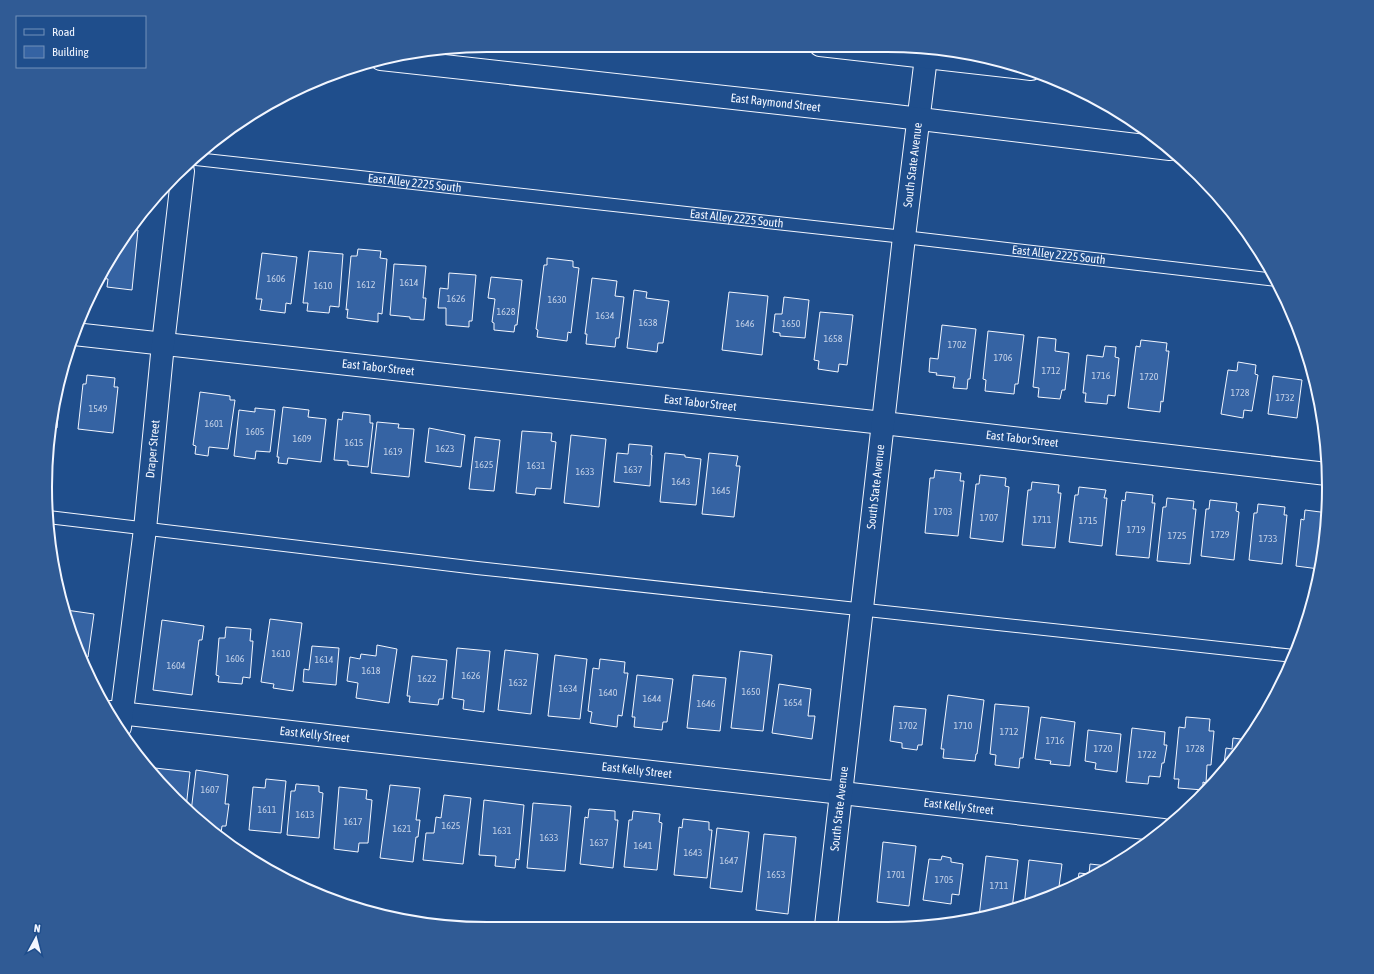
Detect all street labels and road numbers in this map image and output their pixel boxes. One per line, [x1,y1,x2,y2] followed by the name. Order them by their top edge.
[730,91,822,115] street label: East Raymond Street
[901,122,925,208] street label: South State Avenue
[367,171,462,195] street label: East Alley 2225 South
[689,206,784,231] street label: East Alley 2225 South
[1011,243,1106,267] street label: East Alley 2225 South
[341,357,416,378] street label: East Tabor Street
[663,392,738,414] street label: East Tabor Street
[143,419,163,479] street label: Draper Street
[985,428,1060,450] street label: East Tabor Street
[864,444,887,530] street label: South State Avenue
[279,724,351,746] street label: East Kelly Street
[601,759,673,781] street label: East Kelly Street
[828,766,851,852] street label: South State Avenue
[923,795,995,818] street label: East Kelly Street

